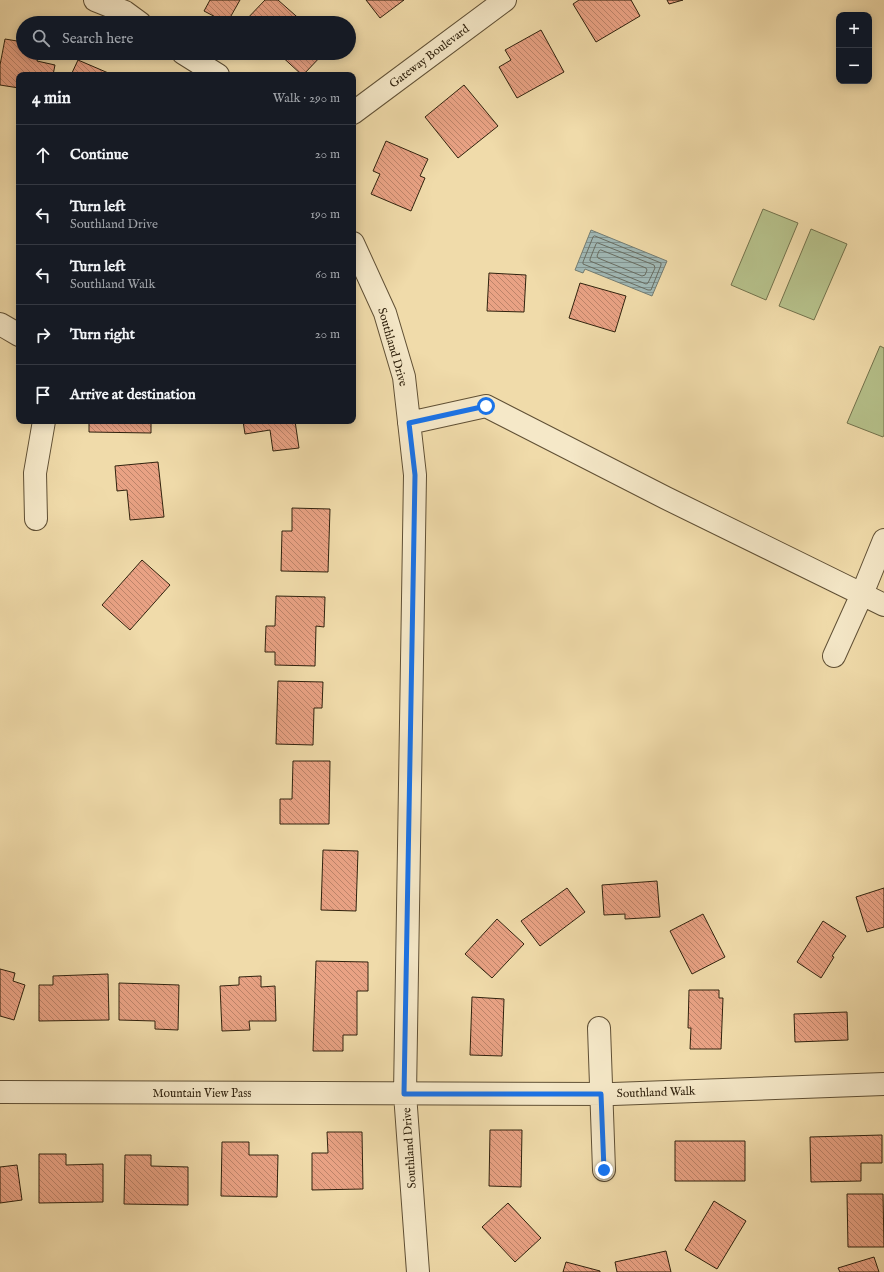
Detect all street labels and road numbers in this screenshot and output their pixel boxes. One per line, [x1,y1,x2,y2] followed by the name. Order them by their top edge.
[386,21,473,91] street label: Gateway Boulevard
[374,306,411,389] street label: Southland Drive
[616,1084,696,1101] street label: Southland Walk
[152,1086,252,1101] street label: Mountain View Pass
[399,1106,420,1189] street label: Southland Drive

